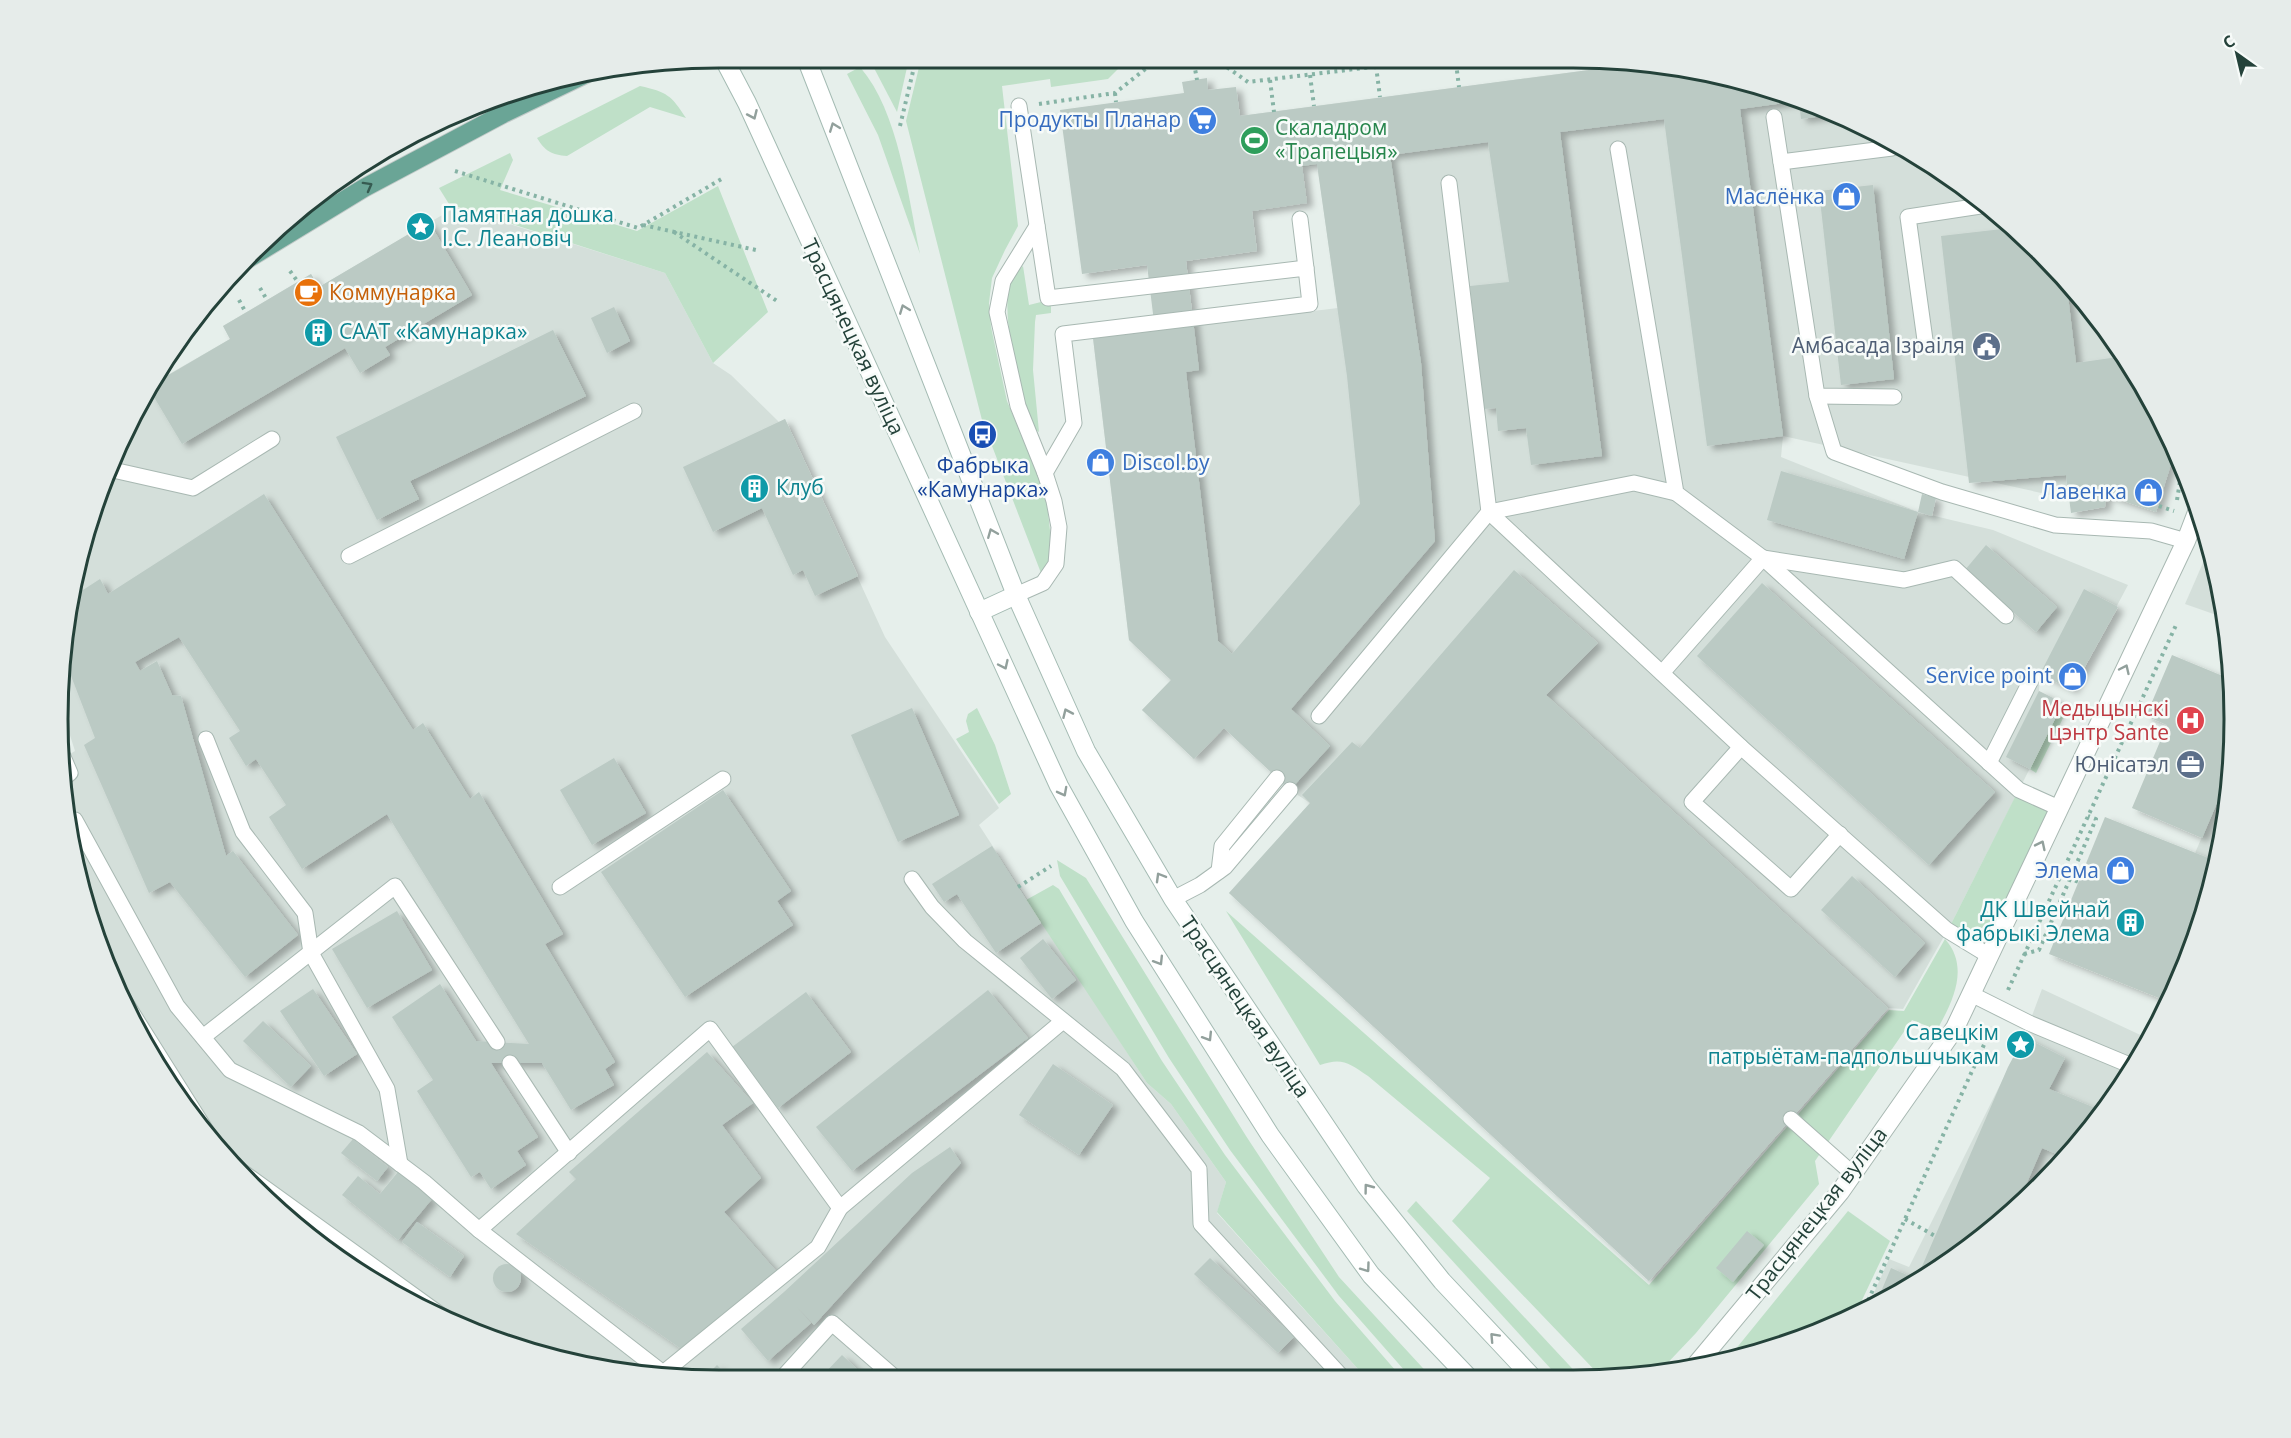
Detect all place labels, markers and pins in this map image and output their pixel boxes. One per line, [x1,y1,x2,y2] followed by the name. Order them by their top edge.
[1186,104,1218,136] supermarket icon: Продукты Планар
[999,105,1181,133] place label: Продукты Планар
[1275,113,1398,165] place label: Скаладром «Трапецыя»
[1238,124,1270,156] sports icon: Скаладром «Трапецыя»
[1830,181,1862,213] shop icon: Маслёнка
[1725,182,1825,210] place label: Маслёнка
[442,200,614,252] place label: Памятная дошка І.С. Леановіч
[405,211,437,243] place icon: Памятная дошка І.С. Леановіч
[292,277,324,309] cafe icon: Коммунарка
[329,278,456,306] place label: Коммунарка
[302,316,334,348] building icon: СААТ «Камунарка»
[339,317,527,345] place label: СААТ «Камунарка»
[1970,330,2002,362] public building icon: Амбасада Ізраіля
[1792,331,1965,359] place label: Амбасада Ізраіля
[967,419,999,451] bus stop icon: Фабрыка «Камунарка»
[1085,447,1117,479] shop icon: Discol.by
[1122,448,1210,476] place label: Discol.by
[917,451,1049,503] place label: Фабрыка «Камунарка»
[739,472,771,504] building icon: Клуб
[776,473,824,501] place label: Клуб
[2132,476,2164,508] shop icon: Лавенка
[2041,477,2127,505] place label: Лавенка
[2057,660,2089,692] shop icon: Service point
[1926,661,2052,689] place label: Service point
[2041,694,2169,746] place label: Медыцынскі цэнтр Sante
[2174,705,2206,737] hospital icon: Медыцынскі цэнтр Sante
[2174,749,2206,781] office icon: Юнісатэл
[2074,750,2169,778] place label: Юнісатэл
[2104,855,2136,887] shop icon: Элема
[2035,856,2099,884] place label: Элема
[1956,895,2110,947] place label: ДК Швейнай фабрыкі Элема
[2115,906,2147,938] building icon: ДК Швейнай фабрыкі Элема
[1708,1018,1999,1070] place label: Савецкім патрыётам-падпольшчыкам
[2004,1029,2036,1061] place icon: Савецкім патрыётам-падпольшчыкам

